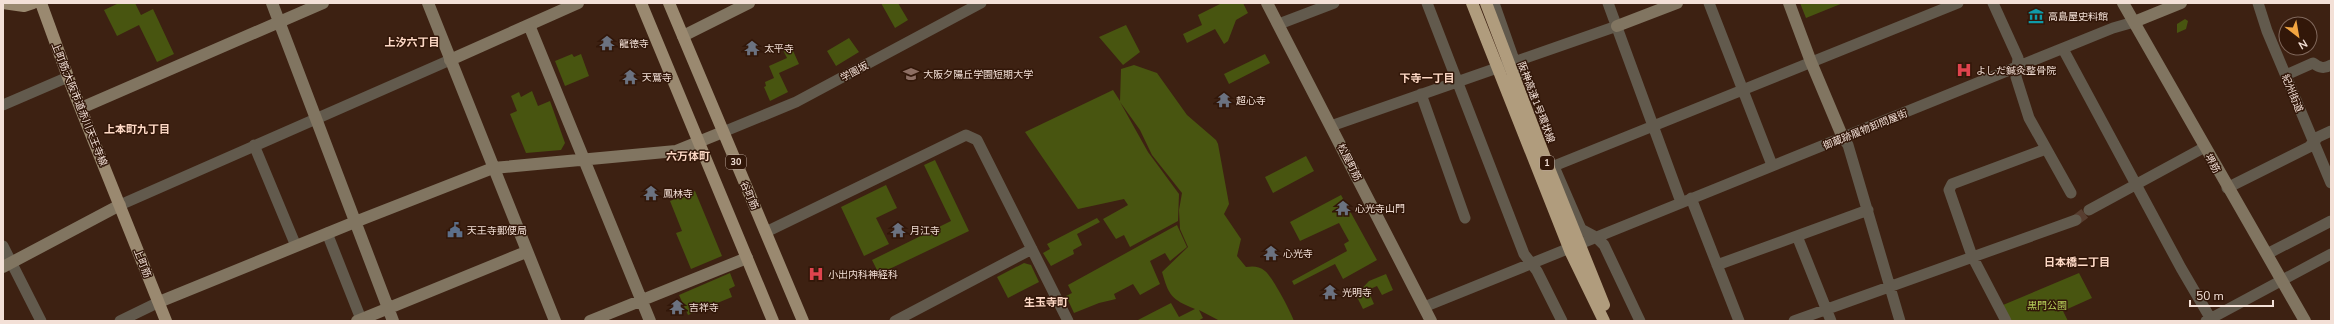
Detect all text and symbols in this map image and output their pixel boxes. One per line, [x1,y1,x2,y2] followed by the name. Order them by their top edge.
[2027,7,2045,25] museum icon: 高島屋史料館
[2048,10,2108,24] place label: 高島屋史料館
[2278,16,2318,56] north arrow
[598,34,616,52] temple icon: 龍徳寺
[385,35,440,50] district label: 上汐六丁目
[2296,36,2310,53] text: N
[619,37,649,51] place label: 龍徳寺
[743,39,761,57] temple icon: 太平寺
[48,40,110,168] street label: 上町筋;大阪市道赤川天王寺線
[764,42,794,56] place label: 太平寺
[838,59,871,85] street label: 学園坂
[1514,60,1558,145] street label: 阪神高速1号環状線
[1955,61,1973,79] hospital icon: よしだ鍼灸整骨院
[1976,64,2056,78] place label: よしだ鍼灸整骨院
[902,65,920,83] school or university icon: 大阪夕陽丘学園短期大学
[621,68,639,86] temple icon: 天鷲寺
[923,68,1033,82] place label: 大阪夕陽丘学園短期大学
[642,71,672,85] place label: 天鷲寺
[1400,71,1455,86] district label: 下寺一丁目
[2278,72,2306,115] street label: 紀州街道
[1215,91,1233,109] temple icon: 超心寺
[1236,94,1266,108] place label: 超心寺
[1821,107,1910,153] street label: 御蔵跡履物卸問屋街
[104,122,170,137] district label: 上本町九丁目
[1334,141,1364,183] street label: 松屋町筋
[666,149,710,164] district label: 六万体町
[2201,151,2223,176] street label: 堺筋
[726,155,746,169] road number: 30
[1540,156,1554,170] road number: 1
[737,179,762,212] street label: 谷町筋
[642,184,660,202] temple icon: 鳳林寺
[663,187,693,201] place label: 鳳林寺
[1334,199,1352,217] temple icon: 心光寺山門
[1355,202,1405,216] place label: 心光寺山門
[446,221,464,239] public building icon: 天王寺郵便局
[889,221,907,239] temple icon: 月江寺
[467,224,527,238] place label: 天王寺郵便局
[910,224,940,238] place label: 月江寺
[1262,244,1280,262] temple icon: 心光寺
[130,247,154,280] street label: 上町筋
[1283,247,1313,261] place label: 心光寺
[2044,255,2110,270] district label: 日本橋二丁目
[807,265,825,283] hospital icon: 小出内科神経科
[828,268,898,282] place label: 小出内科神経科
[2190,282,2273,308] scale bar
[1321,283,1339,301] temple icon: 光明寺
[1342,286,1372,300] place label: 光明寺
[2196,288,2224,304] text: 50 m
[1024,295,1068,310] district label: 生玉寺町
[668,298,686,316] temple icon: 吉祥寺
[2027,299,2067,313] park label: 黒門公園
[689,301,719,315] place label: 吉祥寺

